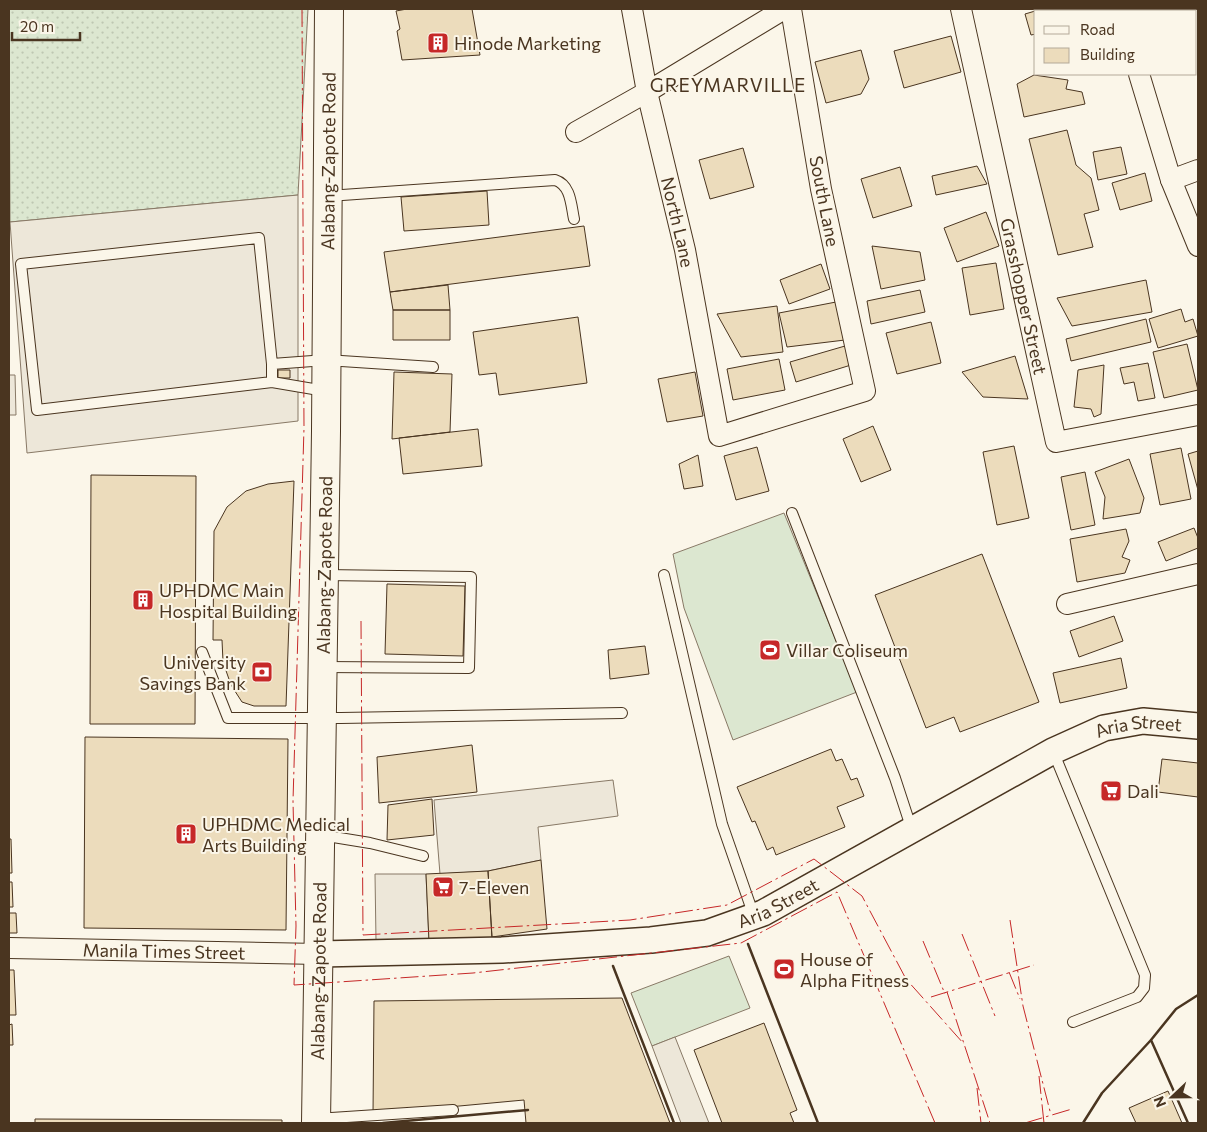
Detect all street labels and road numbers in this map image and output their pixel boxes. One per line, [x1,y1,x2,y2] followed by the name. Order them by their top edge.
[316,72,340,250] street label: Alabang-Zapote Road
[805,154,845,248] street label: South Lane
[657,175,699,269] street label: North Lane
[996,216,1052,376] street label: Grasshopper Street
[312,476,336,654] street label: Alabang-Zapote Road
[1091,710,1183,742] street label: Aria Street
[735,873,822,932] street label: Aria Street
[306,882,330,1060] street label: Alabang-Zapote Road
[82,938,246,964] street label: Manila Times Street

